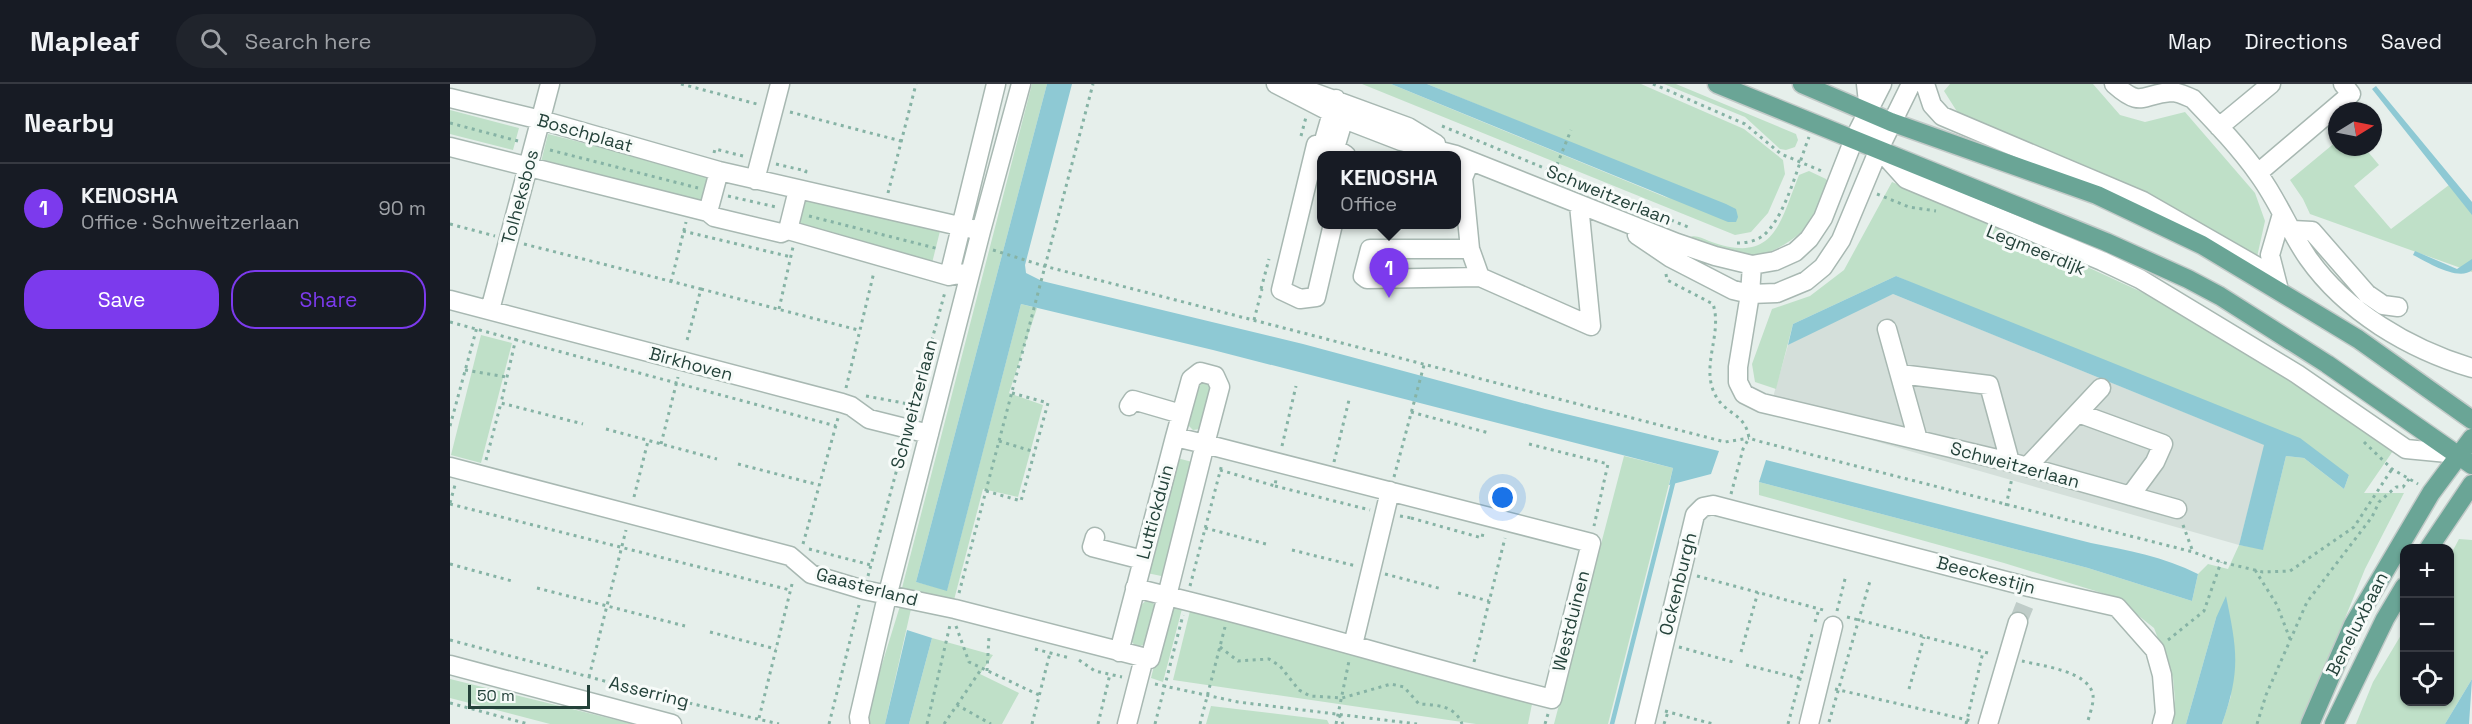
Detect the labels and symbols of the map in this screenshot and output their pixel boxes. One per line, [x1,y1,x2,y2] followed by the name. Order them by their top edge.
[2328,102,2382,156] north arrow
[535,108,636,157] street label: Boschplaat
[496,147,543,247] street label: Tolheksbos
[1543,159,1675,230] street label: Schweitzerlaan
[1983,219,2090,280] street label: Legmeerdijk
[1370,248,1408,298] pin: 1
[885,337,942,471] street label: Schweitzerlaan
[647,341,735,386] street label: Birkhoven
[1948,436,2082,493] street label: Schweitzerlaan
[1131,462,1178,562] street label: Luttickduin
[1488,483,1517,512] your location
[1654,530,1701,638] street label: Ockenburgh
[1934,550,2038,599] street label: Beeckestijn
[814,562,921,611] street label: Gaasterland
[1547,568,1594,674] street label: Westduinen
[2321,568,2393,680] street label: Beneluxbaan
[607,670,691,713] street label: Asserring
[468,682,590,710] scale bar

